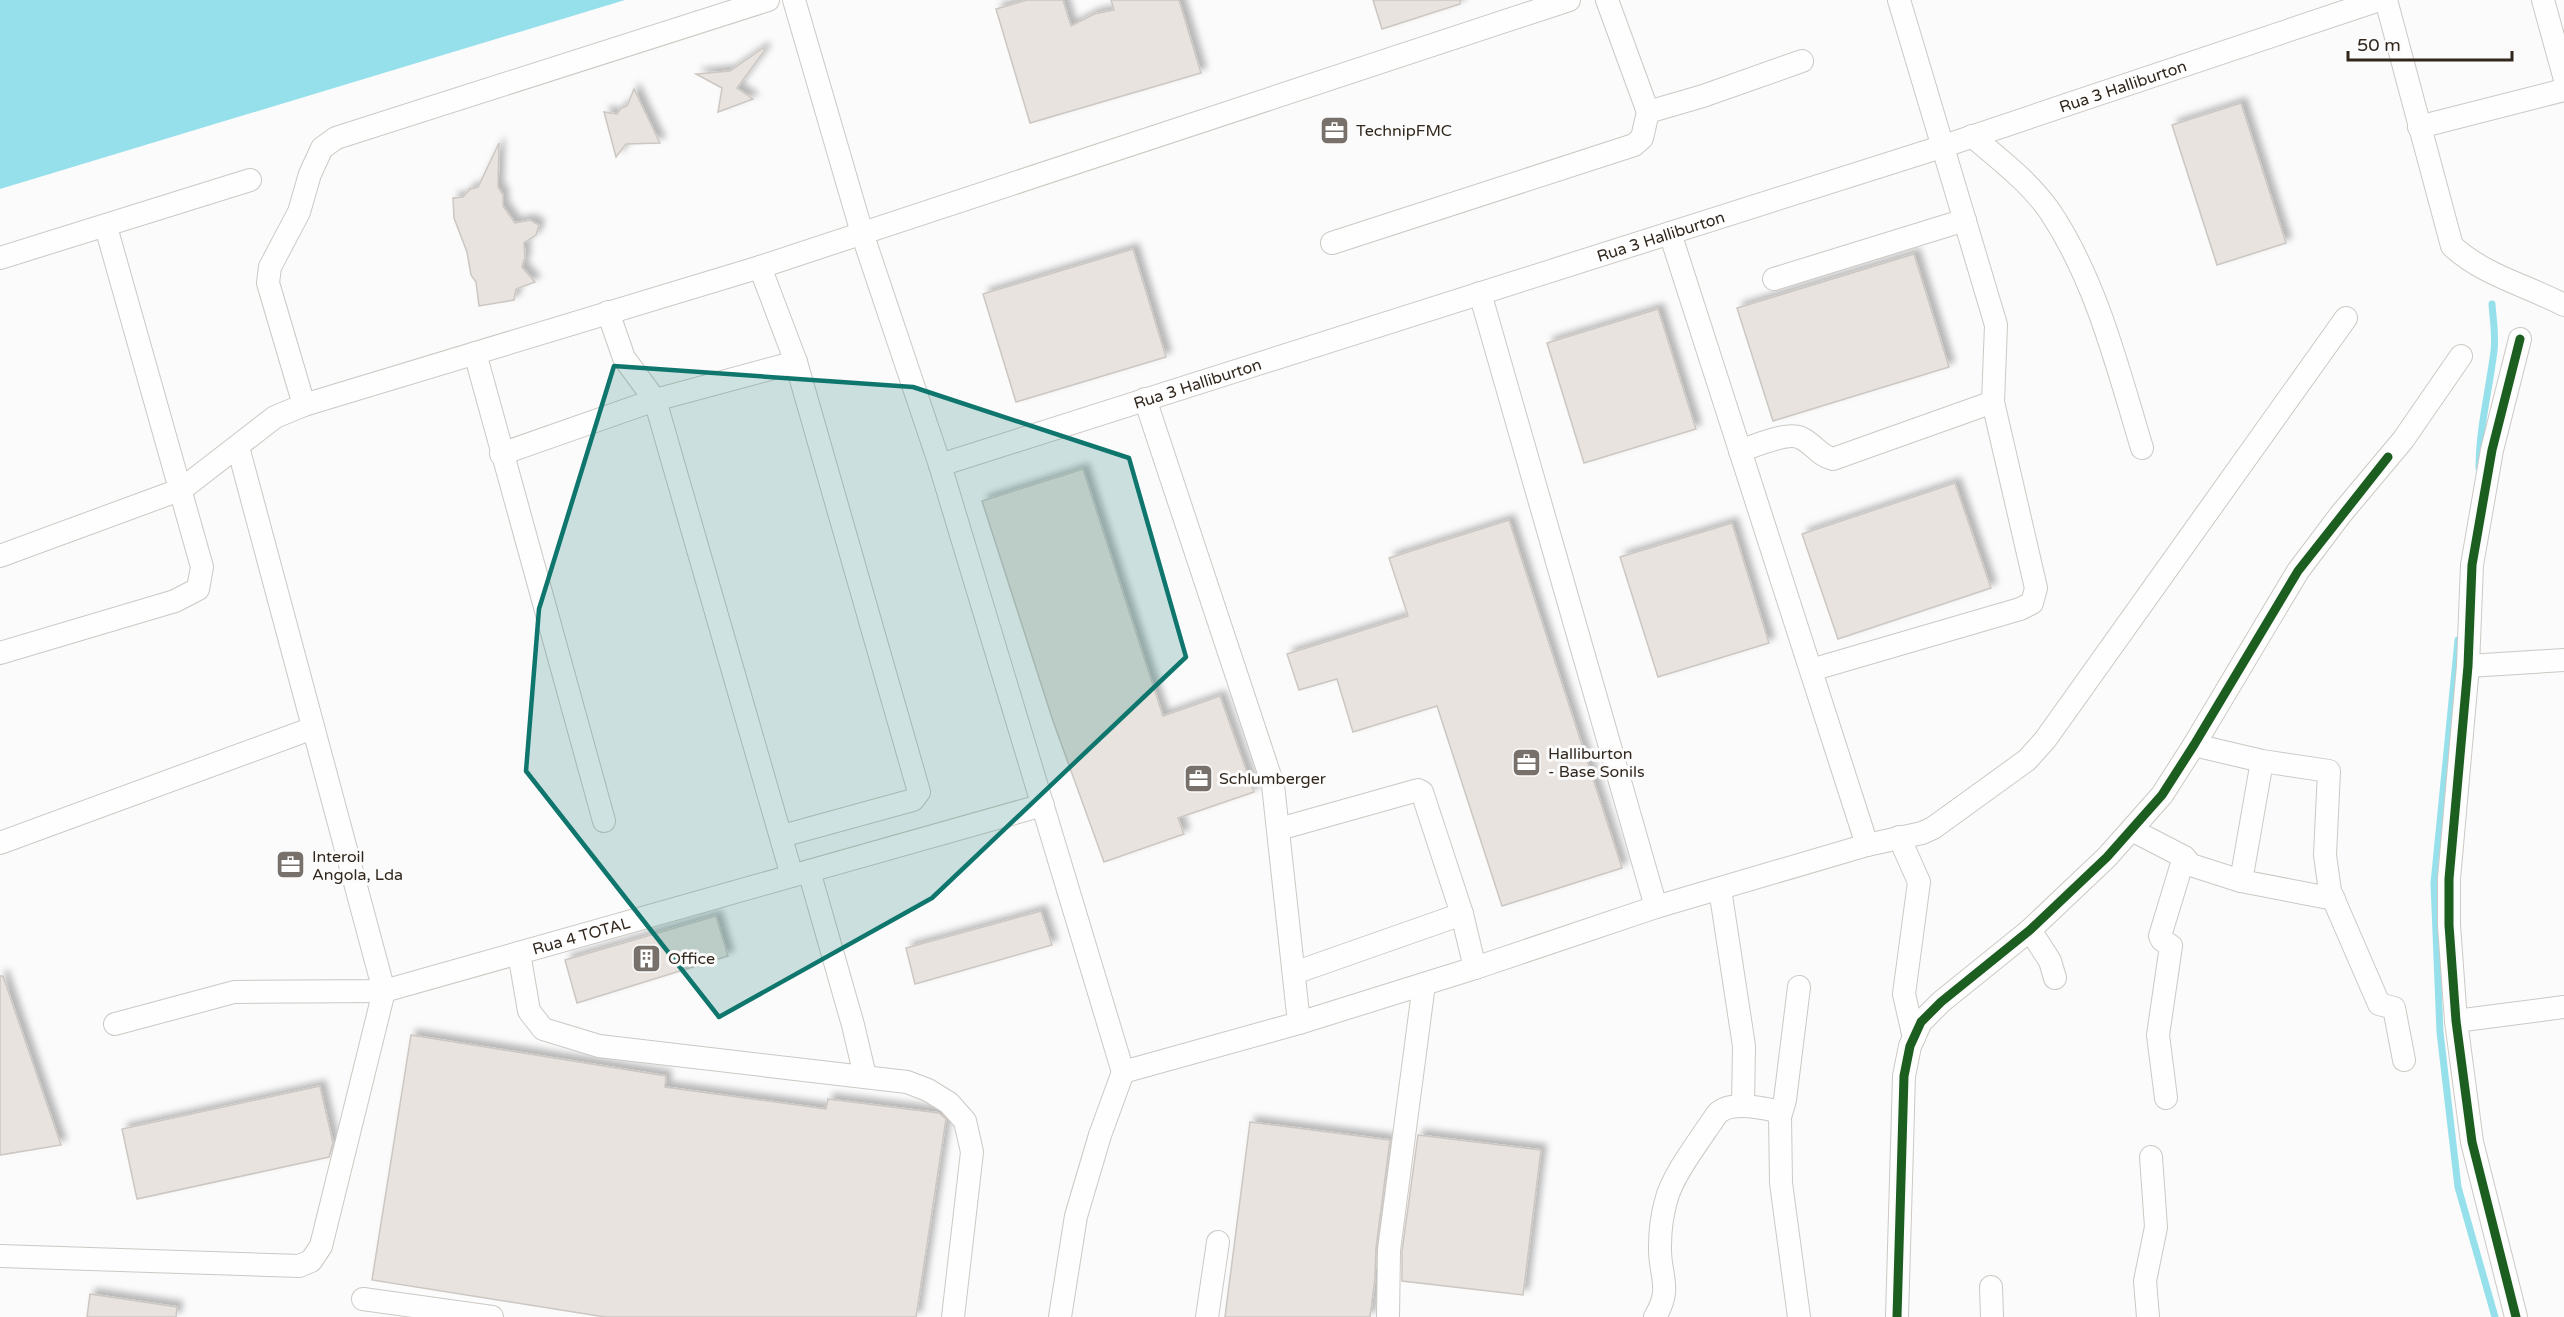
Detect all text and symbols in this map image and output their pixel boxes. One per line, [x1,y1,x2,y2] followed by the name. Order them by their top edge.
[2348,24,2512,62] scale bar
[2357,34,2401,56] text: 50 m
[2057,56,2189,118] street label: Rua 3 Halliburton
[1319,114,1351,146] office icon: TechnipFMC
[1356,121,1452,141] place label: TechnipFMC
[1594,207,1727,267] street label: Rua 3 Halliburton
[1131,355,1264,414] street label: Rua 3 Halliburton
[1548,744,1645,782] place label: Halliburton - Base Sonils
[1511,746,1543,778] office icon: Halliburton - Base Sonils
[1182,762,1214,794] office icon: Schlumberger
[1219,769,1327,789] place label: Schlumberger
[312,847,403,885] place label: Interoil Angola, Lda
[275,849,307,881] office icon: Interoil Angola, Lda
[530,913,632,960] street label: Rua 4 TOTAL
[631,942,663,974] building icon: Office
[668,949,715,969] place label: Office

